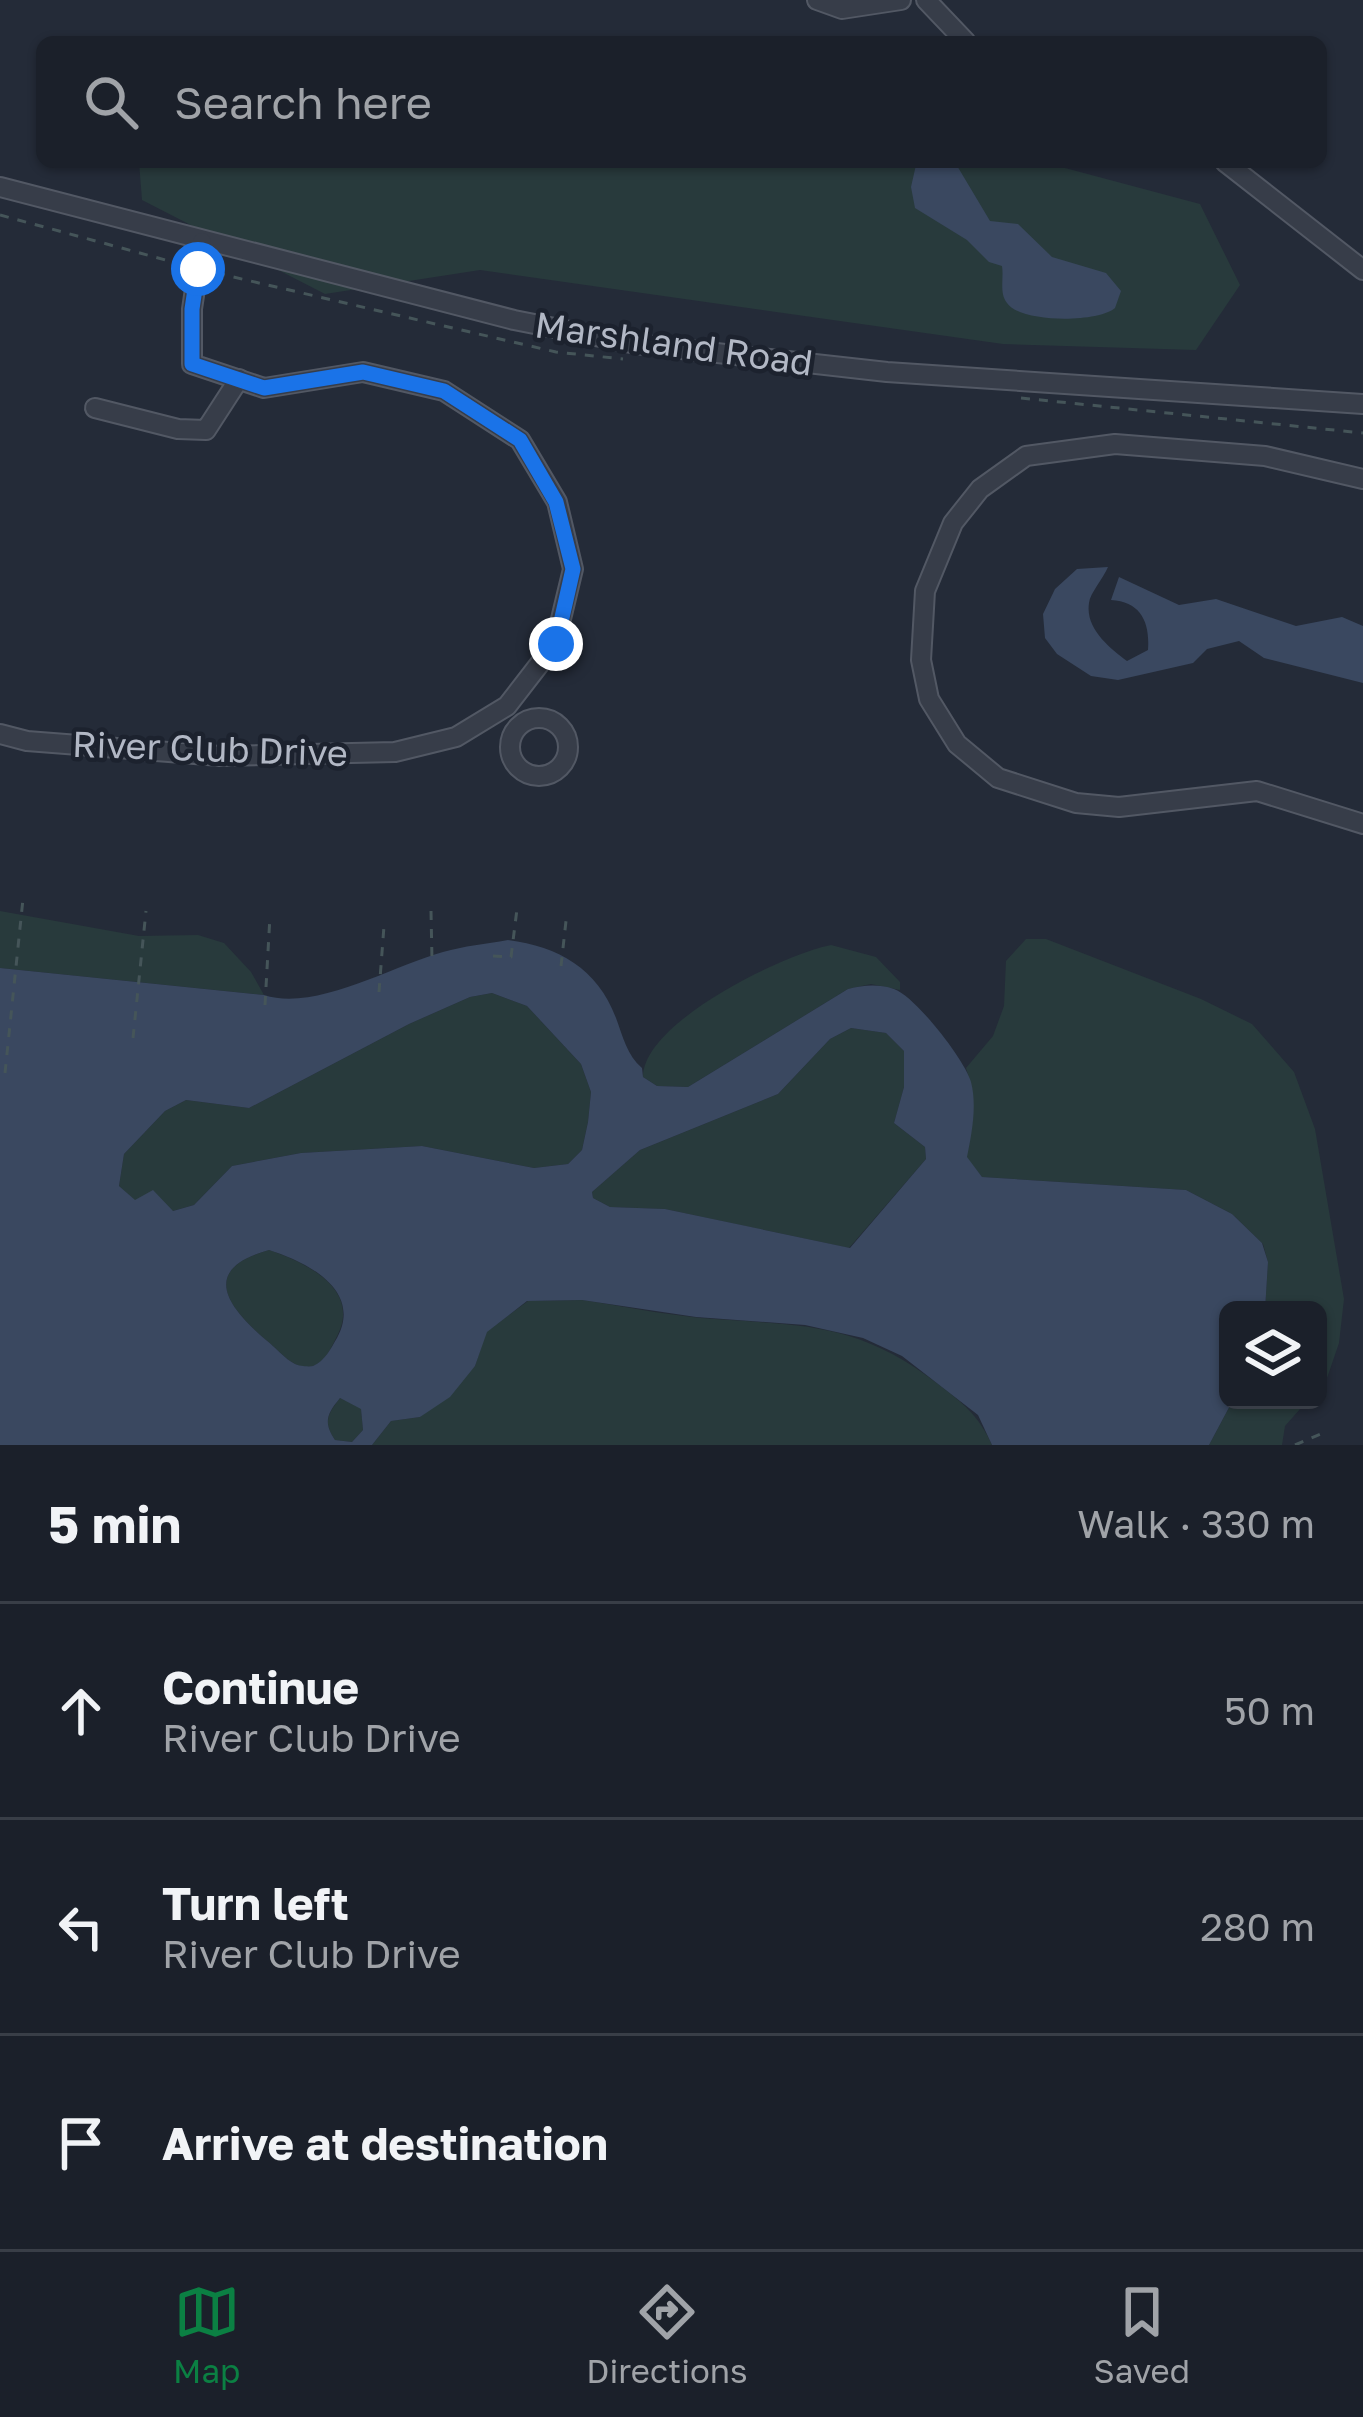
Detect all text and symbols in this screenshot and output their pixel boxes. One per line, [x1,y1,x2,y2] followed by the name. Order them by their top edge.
[36,36,1327,168] search box
[78,69,144,135] icon: search
[174,75,432,129] text: Search here
[171,242,225,296] route start
[532,302,816,384] street label: Marshland Road
[529,617,583,671] route end
[72,722,348,774] street label: River Club Drive
[1219,1301,1327,1409] map controls
[1219,1301,1327,1409] button: layers
[48,1493,181,1554] text: 5 min
[1077,1500,1315,1547] text: Walk · 330 m
[162,1660,359,1714] text: Continue
[48,1678,114,1744] icon: ahead
[1224,1687,1315,1734] text: 50 m
[162,1714,461,1761] text: River Club Drive
[162,1876,349,1930] text: Turn left
[48,1894,114,1960] icon: left
[1200,1903,1315,1950] text: 280 m
[162,1930,461,1977] text: River Club Drive
[48,2110,114,2176] icon: arrive
[162,2116,608,2170] text: Arrive at destination
[173,2279,240,2390] tab: Map
[586,2279,748,2390] tab: Directions
[1094,2279,1190,2390] tab: Saved

